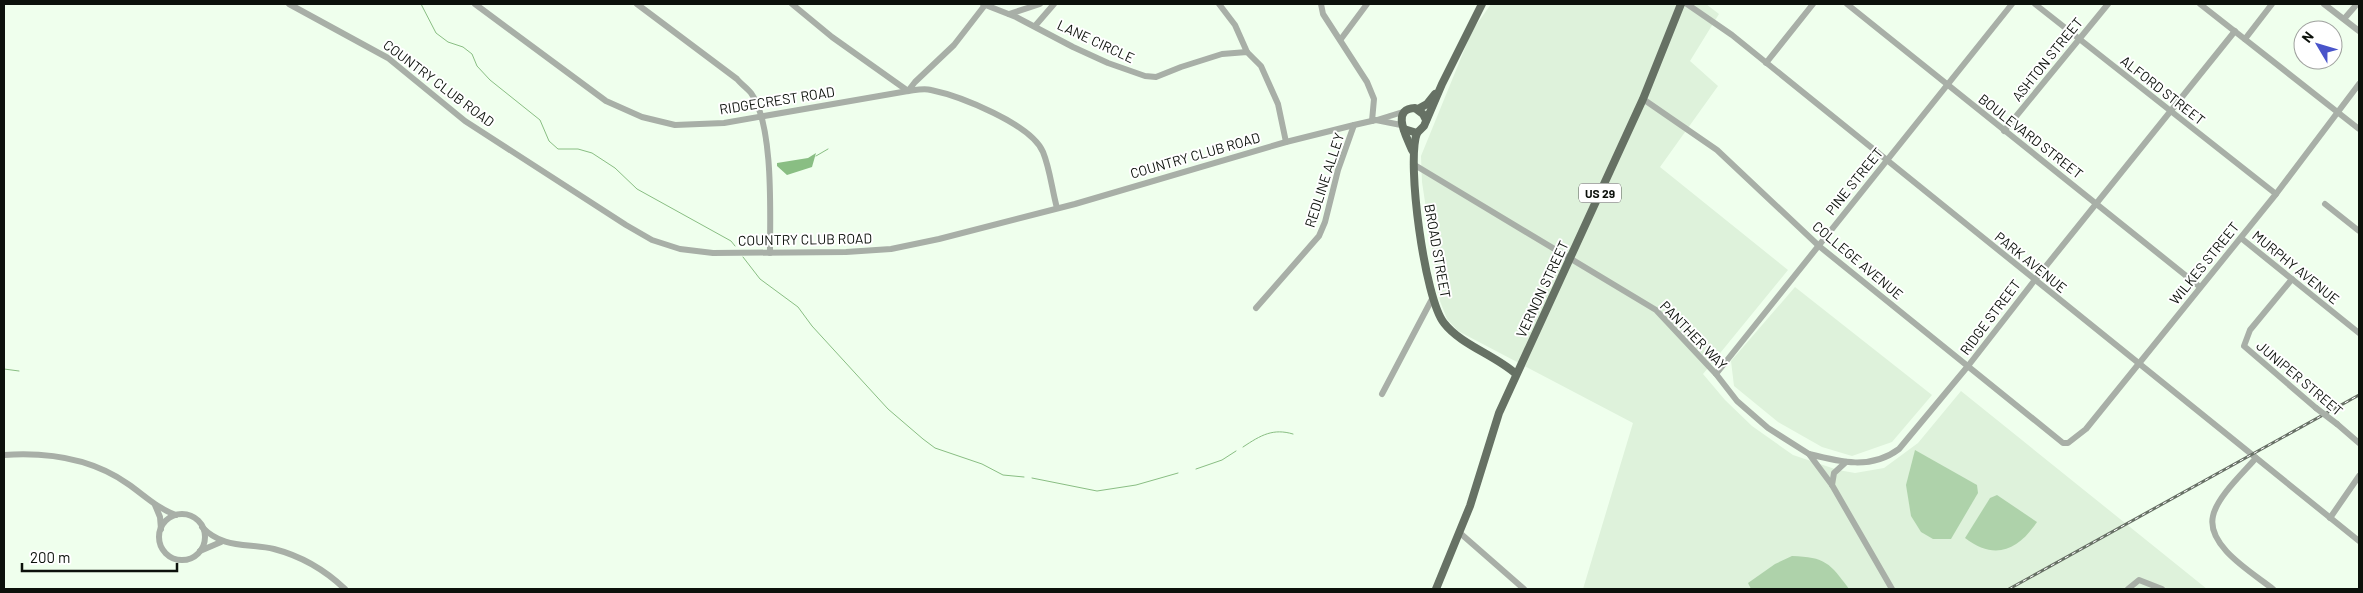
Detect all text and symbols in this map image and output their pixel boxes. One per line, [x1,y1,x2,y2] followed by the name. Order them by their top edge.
[2008,14,2086,104] street label: ASHTON STREET
[1055,16,1137,66] street label: LANE CIRCLE
[2293,20,2343,70] north arrow
[2298,28,2317,46] text: N
[380,36,498,130] street label: COUNTRY CLUB ROAD
[2117,52,2209,128] street label: ALFORD STREET
[718,82,836,118] street label: RIDGECREST ROAD
[1975,90,2087,182] street label: BOULEVARD STREET
[1128,128,1262,182] street label: COUNTRY CLUB ROAD
[1301,130,1347,230] street label: REDLINE ALLEY
[1822,144,1886,218] street label: PINE STREET
[1579,184,1621,202] road number: US 29
[1421,203,1455,299] street label: BROAD STREET
[1809,217,1907,303] street label: COLLEGE AVENUE
[2166,218,2242,308] street label: WILKES STREET
[2249,227,2343,307] street label: MURPHY AVENUE
[1992,228,2070,296] street label: PARK AVENUE
[738,229,872,249] street label: COUNTRY CLUB ROAD
[1512,238,1572,340] street label: VERNON STREET
[1956,276,2024,358] street label: RIDGE STREET
[1657,297,1731,373] street label: PANTHER WAY
[2253,337,2347,419] street label: JUNIPER STREET
[22,540,178,572] scale bar
[30,548,70,566] text: 200 m

